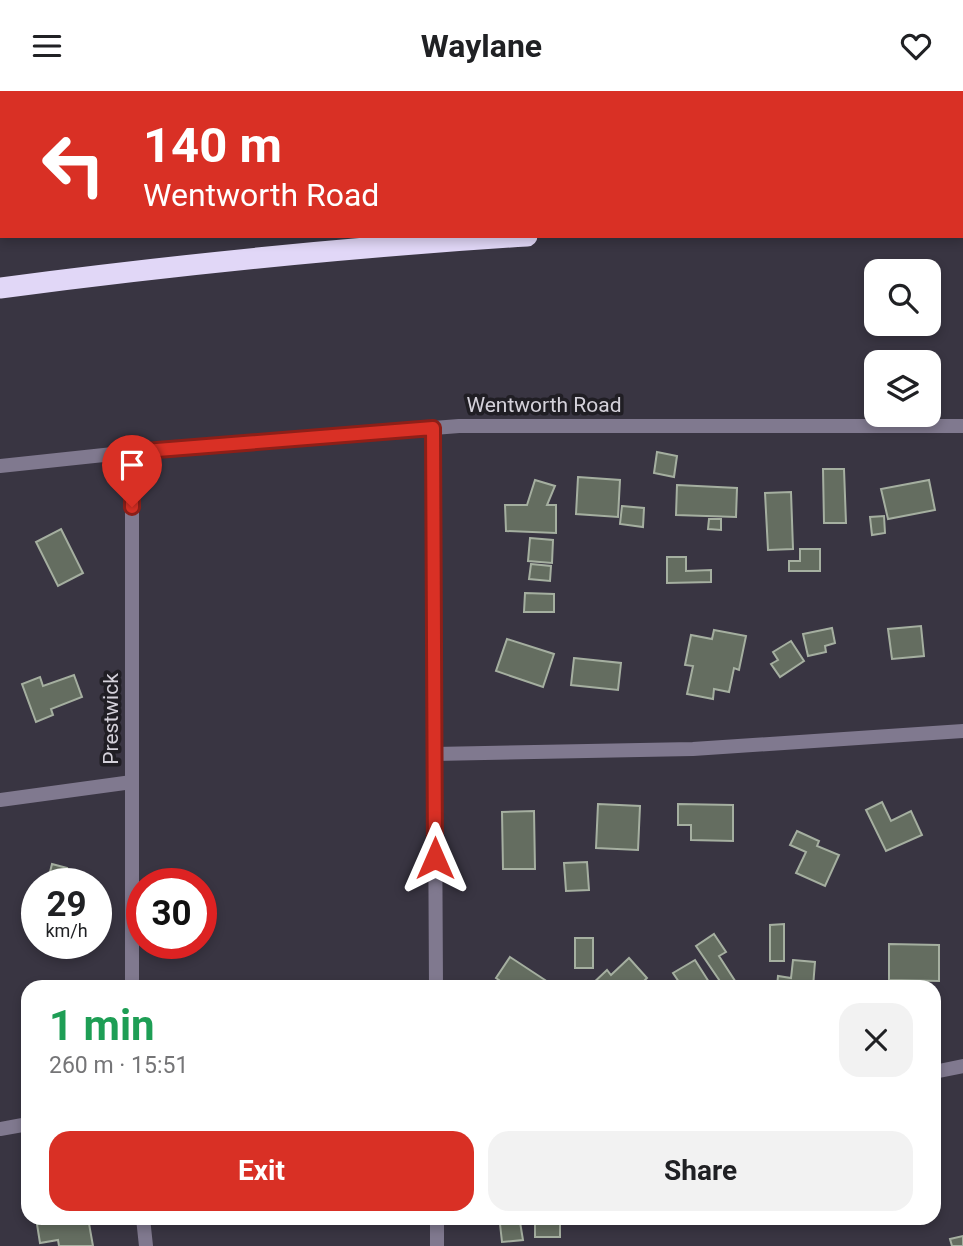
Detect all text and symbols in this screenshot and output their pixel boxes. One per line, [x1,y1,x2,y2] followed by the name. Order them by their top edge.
[28,27,66,65] icon: menu
[421,27,542,65] text: Waylane
[897,27,935,65] icon: heart
[143,117,282,174] text: 140 m
[28,119,119,210] icon: left
[143,176,379,214] text: Wentworth Road
[864,259,941,427] map controls
[864,259,941,336] button: search
[864,350,941,427] button: layers
[466,393,622,417] street label: Wentworth Road
[102,435,162,507] pin
[113,446,151,484] icon: arrive
[99,673,123,765] street label: Prestwick
[398,821,472,895] position arrow
[126,868,217,959] speed limit sign: 30
[46,884,87,925] text: 29
[45,920,88,941] text: km/h
[49,1001,155,1050] text: 1 min
[839,1003,913,1077] button: close
[49,1052,188,1079] text: 260 m · 15:51
[49,1131,474,1211] button: Exit
[488,1131,913,1211] button: Share

